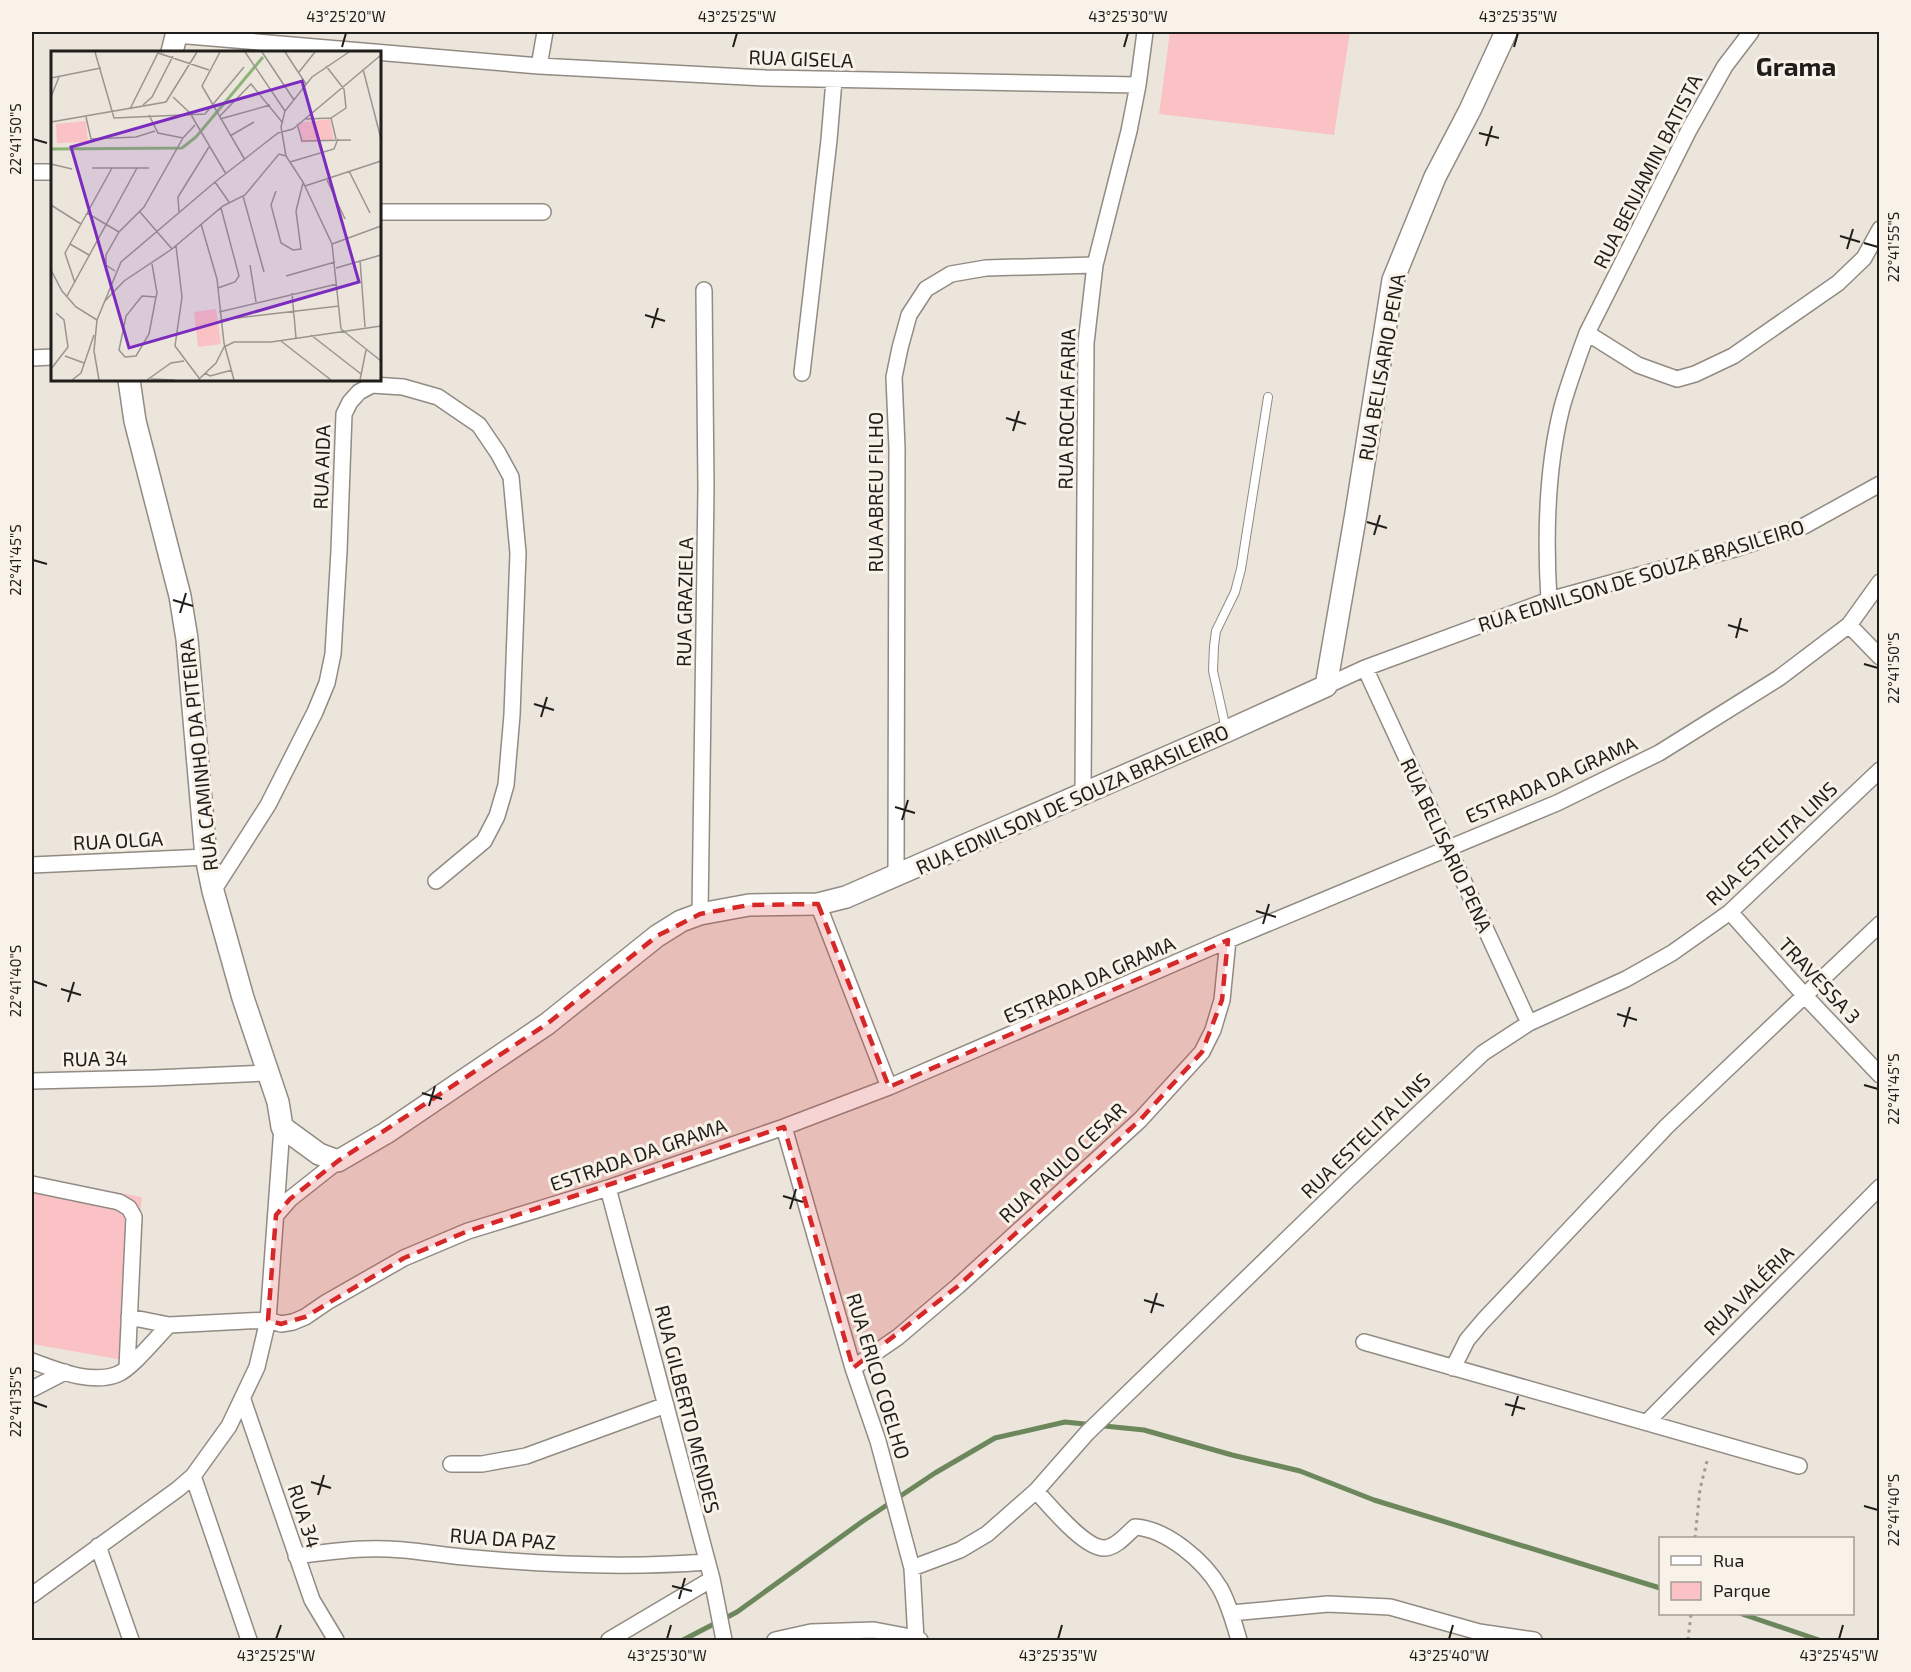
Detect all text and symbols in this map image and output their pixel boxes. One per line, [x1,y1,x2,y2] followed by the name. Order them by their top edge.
[306,7,386,25] text: 43°25'20"W
[698,7,776,25] text: 43°25'25"W
[1088,7,1168,25] text: 43°25'30"W
[1479,7,1557,25] text: 43°25'35"W
[748,44,854,72] street label: RUA GISELA
[1756,50,1836,81] district label: Grama
[51,51,381,381] inset map
[1588,69,1707,272] street label: RUA BENJAMIN BATISTA
[6,103,24,175] text: 22°41'50"S
[1884,212,1902,282] text: 22°41'55"S
[1353,271,1409,463] street label: RUA BELISARIO PENA
[1053,328,1079,490] street label: RUA ROCHA FARIA
[863,412,887,572] street label: RUA ABREU FILHO
[308,424,334,510] street label: RUA AIDA
[1475,514,1807,636] street label: RUA EDNILSON DE SOUZA BRASILEIRO
[6,524,24,596] text: 22°41'45"S
[671,536,697,667] street label: RUA GRAZIELA
[1884,632,1902,704] text: 22°41'50"S
[174,637,222,872] street label: RUA CAMINHO DA PITEIRA
[912,719,1232,879] street label: RUA EDNILSON DE SOUZA BRASILEIRO
[1461,730,1641,828] street label: ESTRADA DA GRAMA
[1396,754,1498,937] street label: RUA BELISARIO PENA
[1700,776,1842,910] street label: RUA ESTELITA LINS
[72,826,164,854] street label: RUA OLGA
[999,930,1179,1028] street label: ESTRADA DA GRAMA
[1774,932,1866,1028] street label: TRAVESSA 3
[6,945,24,1017] text: 22°41'40"S
[62,1045,128,1071] street label: RUA 34
[1884,1053,1902,1125] text: 22°41'45"S
[1295,1067,1435,1203] street label: RUA ESTELITA LINS
[993,1097,1131,1227] street label: RUA PAULO CESAR
[546,1112,730,1196] street label: ESTRADA DA GRAMA
[1698,1240,1798,1340] street label: RUA VALÉRIA
[842,1290,916,1462] street label: RUA ERICO COELHO
[651,1302,725,1516] street label: RUA GILBERTO MENDES
[6,1367,24,1437] text: 22°41'35"S
[1884,1474,1902,1546] text: 22°41'40"S
[283,1481,327,1551] street label: RUA 34
[449,1522,557,1554] street label: RUA DA PAZ
[1659,1537,1854,1615] legend
[1713,1549,1744,1571] text: Rua
[1713,1579,1771,1601] text: Parque
[237,1646,315,1664] text: 43°25'25"W
[627,1646,707,1664] text: 43°25'30"W
[1019,1646,1097,1664] text: 43°25'35"W
[1409,1646,1489,1664] text: 43°25'40"W
[1799,1646,1879,1664] text: 43°25'45"W

